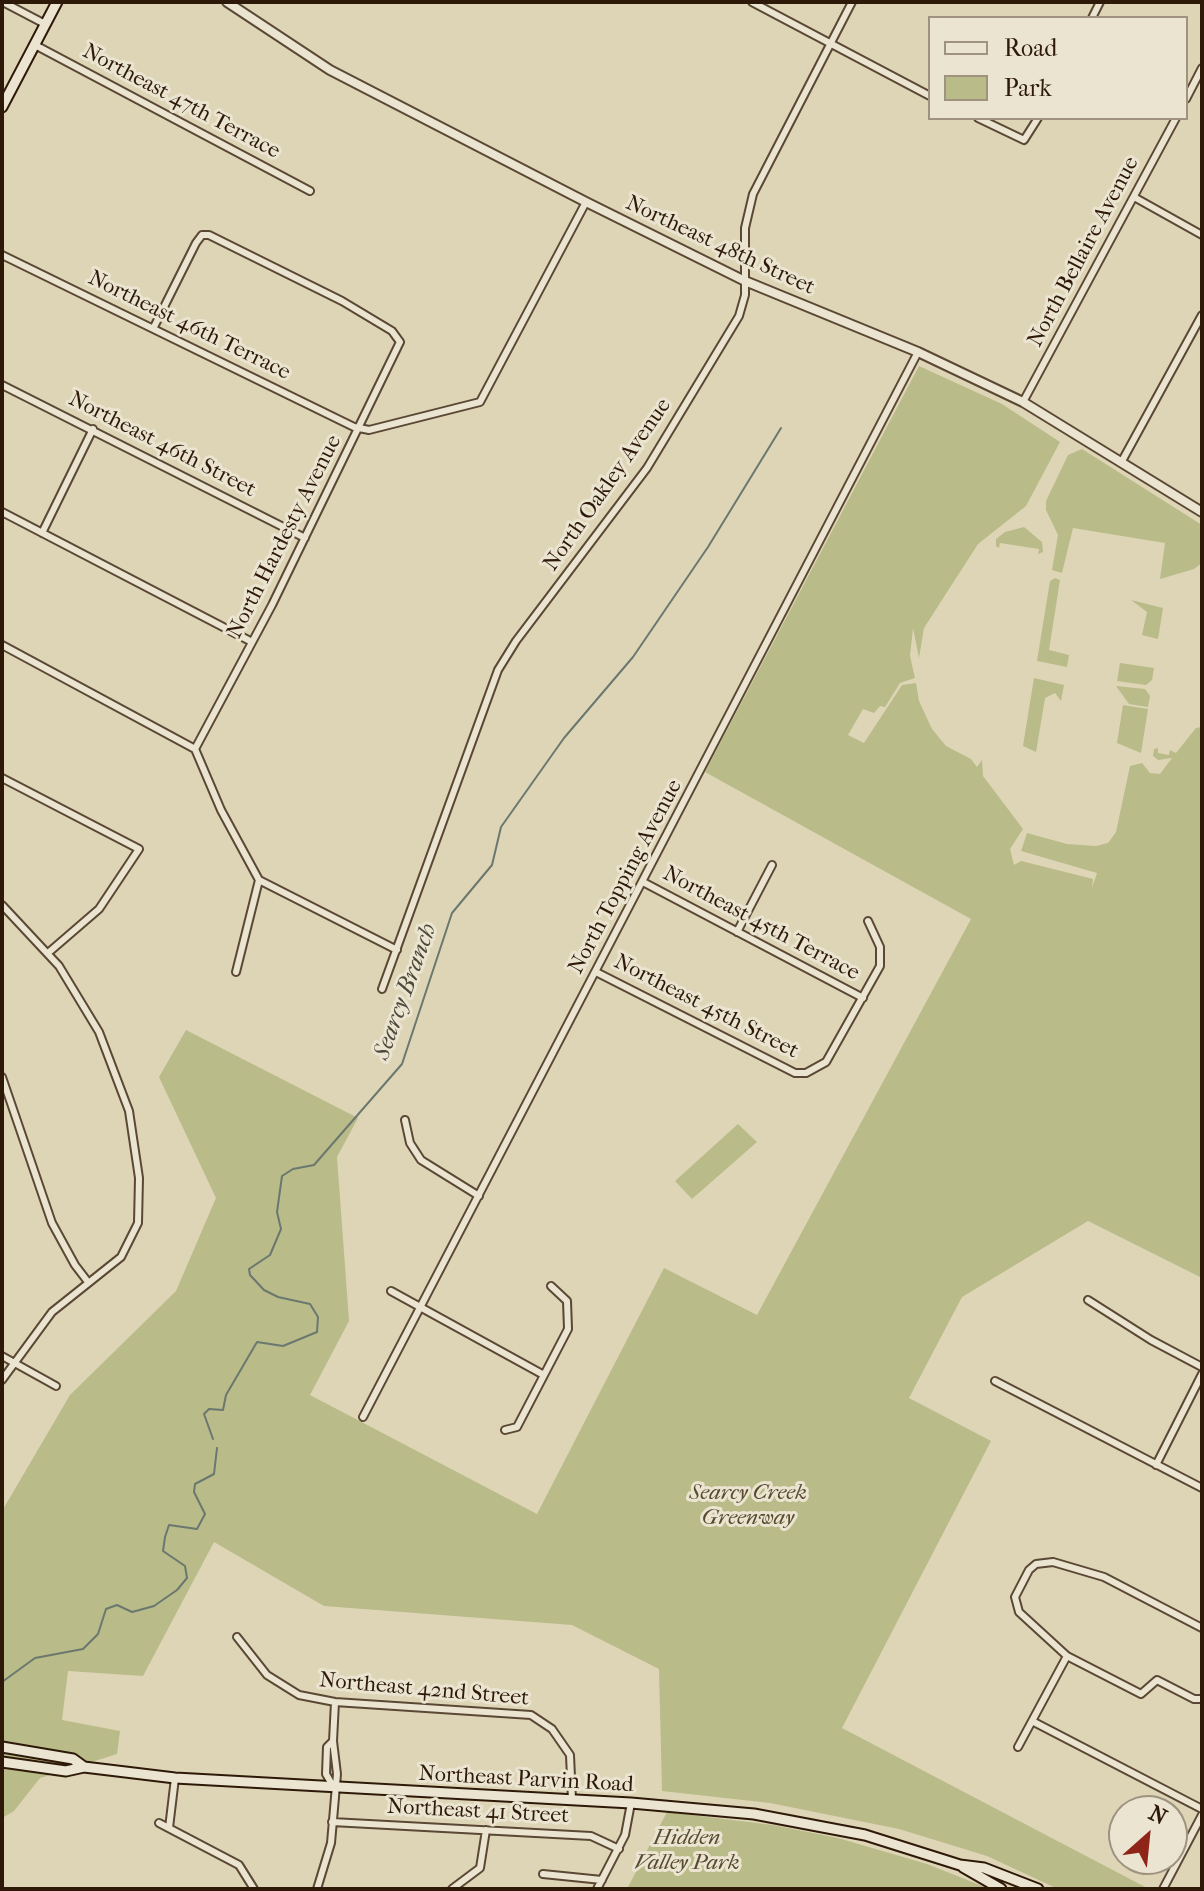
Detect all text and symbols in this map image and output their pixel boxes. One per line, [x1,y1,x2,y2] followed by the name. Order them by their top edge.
[928,16,1188,120] legend
[1004,34,1057,62] text: Road
[78,39,284,165] street label: Northeast 47th Terrace
[1004,74,1052,102] text: Park
[1023,152,1145,352] street label: North Bellaire Avenue
[621,191,819,301] street label: Northeast 48th Street
[84,266,294,386] street label: Northeast 46th Terrace
[64,386,260,504] street label: Northeast 46th Street
[539,394,677,576] street label: North Oakley Avenue
[222,431,348,643] street label: North Hardesty Avenue
[564,775,688,979] street label: North Topping Avenue
[658,861,864,987] street label: Northeast 45th Terrace
[368,920,444,1064] water label: Searcy Branch
[609,949,803,1065] street label: Northeast 45th Street
[689,1481,807,1532] park label: Searcy Creek Greenway
[318,1668,530,1712] street label: Northeast 42nd Street
[418,1761,634,1799] street label: Northeast Parvin Road
[386,1794,570,1830] street label: Northeast 41 Street
[1108,1795,1188,1875] north arrow
[1145,1800,1171,1831] text: N
[635,1826,739,1878] park label: Hidden Valley Park

